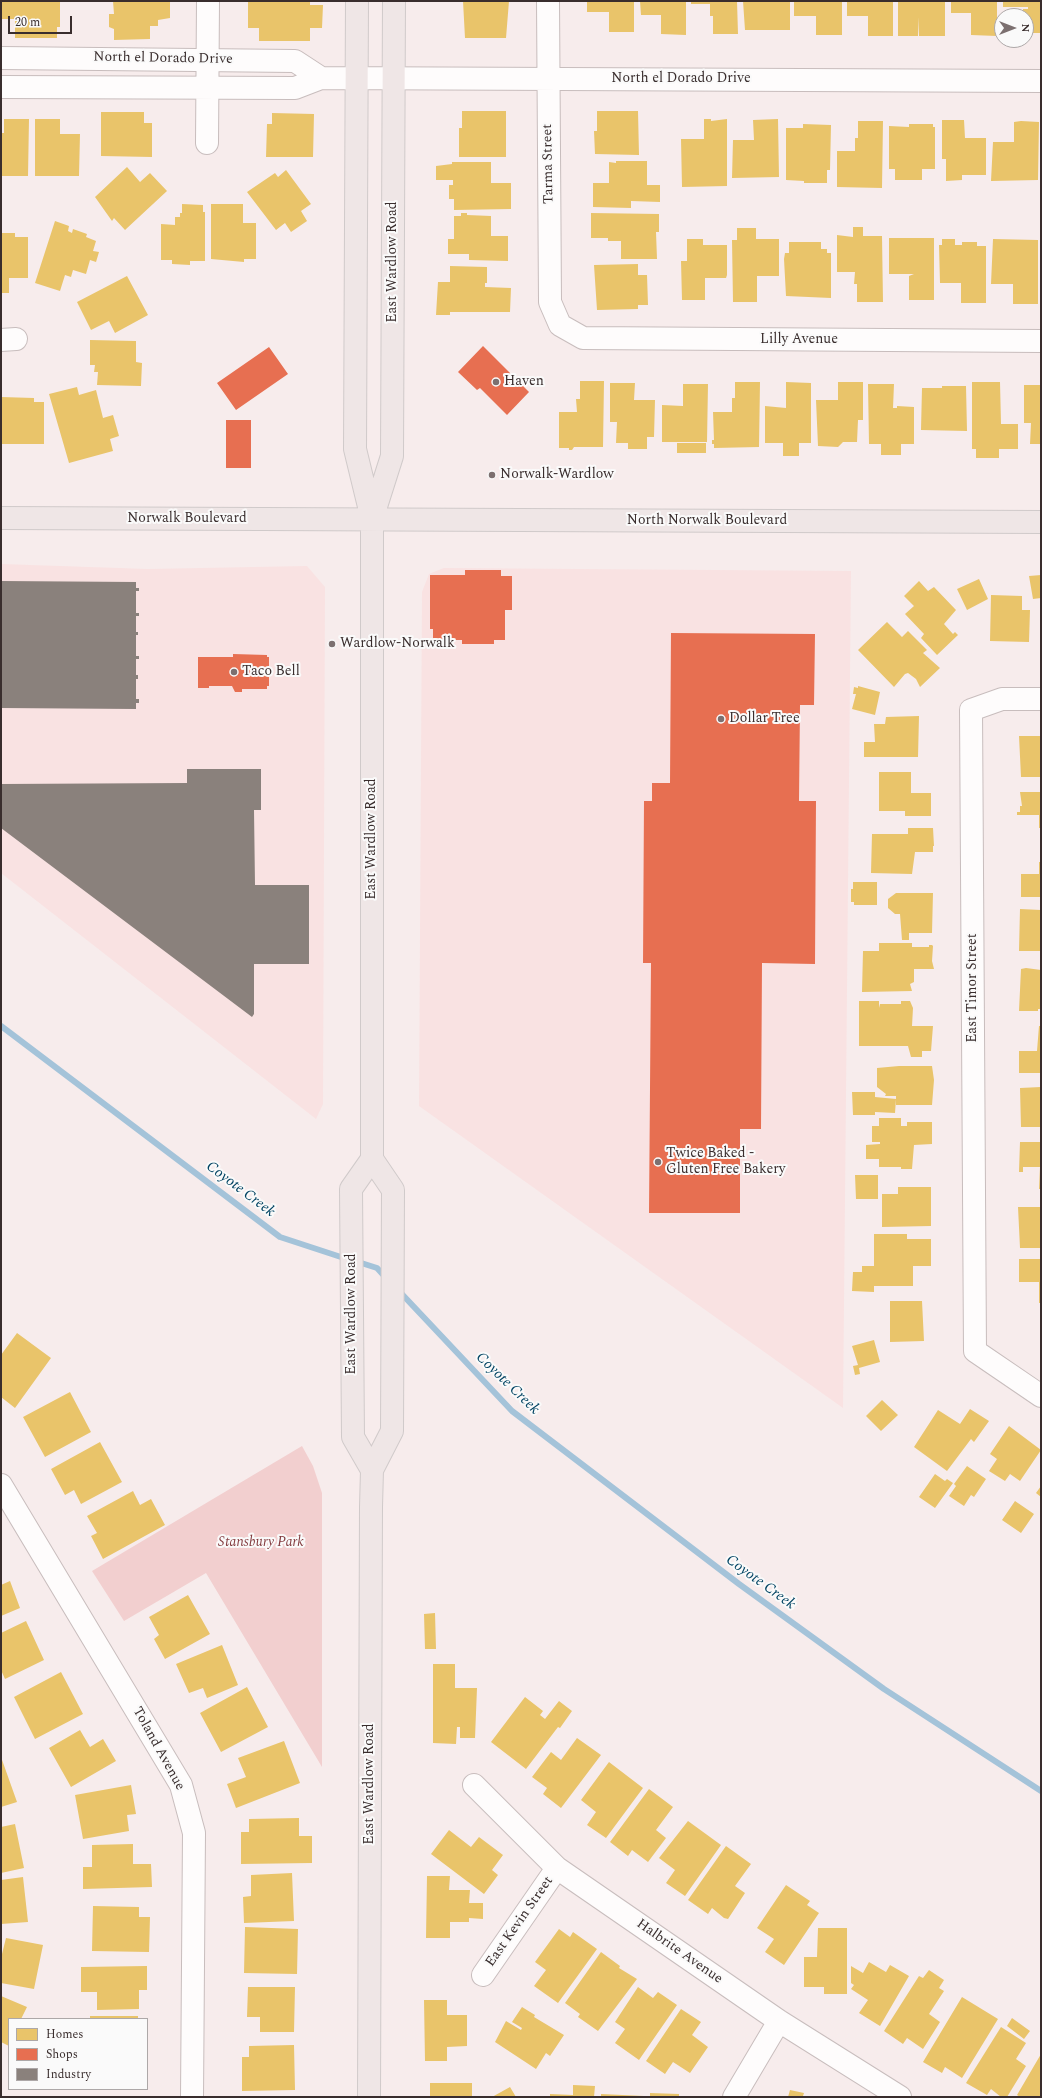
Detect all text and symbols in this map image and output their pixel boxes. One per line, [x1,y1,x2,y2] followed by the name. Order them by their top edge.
[10,8,74,34] scale bar
[994,8,1034,48] north arrow
[15,13,40,32] text: 20 m
[1017,24,1034,32] text: N
[93,49,233,69] street label: North el Dorado Drive
[611,71,751,87] street label: North el Dorado Drive
[540,124,558,204] street label: Tarma Street
[385,201,401,323] street label: East Wardlow Road
[760,332,838,348] street label: Lilly Avenue
[504,374,544,390] place label: Haven
[491,377,501,387] marker: Haven
[500,467,614,483] place label: Norwalk-Wardlow
[487,470,497,480] marker: Norwalk-Wardlow
[127,511,247,527] street label: Norwalk Boulevard
[627,513,787,529] street label: North Norwalk Boulevard
[340,636,455,652] place label: Wardlow-Norwalk
[327,639,337,649] marker: Wardlow-Norwalk
[242,664,300,680] place label: Taco Bell
[229,667,239,677] marker: Taco Bell
[729,711,800,727] place label: Dollar Tree
[716,714,726,724] marker: Dollar Tree
[364,778,380,900] street label: East Wardlow Road
[965,933,981,1043] street label: East Timor Street
[666,1146,785,1178] place label: Twice Baked - Gluten Free Bakery
[653,1157,663,1167] marker: Twice Baked - Gluten Free Bakery
[202,1158,278,1222] water label: Coyote Creek
[344,1253,360,1375] street label: East Wardlow Road
[471,1349,543,1419] water label: Coyote Creek
[218,1535,304,1551] park label: Stansbury Park
[722,1552,798,1614] water label: Coyote Creek
[128,1704,188,1794] street label: Toland Avenue
[362,1723,378,1845] street label: East Wardlow Road
[483,1874,557,1970] street label: East Kevin Street
[633,1916,725,1988] street label: Halbrite Avenue
[8,2018,148,2090] legend
[46,2025,84,2044] text: Homes
[46,2045,78,2064] text: Shops
[46,2065,91,2084] text: Industry

